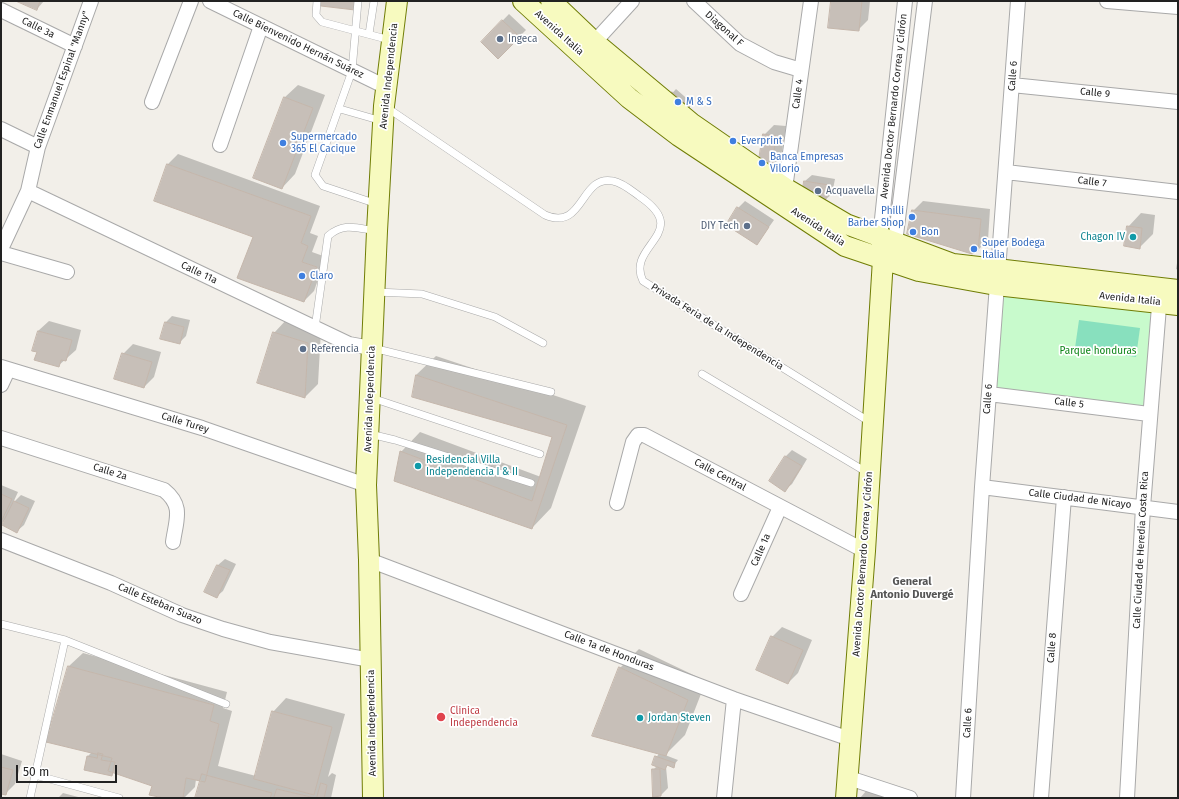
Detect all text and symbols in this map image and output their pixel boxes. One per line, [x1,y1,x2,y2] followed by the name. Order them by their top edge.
[231,7,365,81] street label: Calle Bienvenido Hernán Suárez
[532,8,586,58] street label: Avenida Italia
[31,9,93,151] street label: Calle Enmanuel Espinal "Manny"
[702,9,746,49] street label: Diagonal F
[878,13,910,199] street label: Avenida Doctor Bernardo Correa y Cidrón
[20,15,56,41] street label: Calle 3a
[377,22,401,130] street label: Avenida Independencia
[508,33,537,45] place label: Ingeca
[495,34,505,44] marker: Ingeca
[1006,61,1020,91] street label: Calle 6
[790,78,806,110] street label: Calle 4
[1079,85,1111,101] street label: Calle 9
[686,96,712,108] place label: M & S
[673,97,683,107] marker: M & S
[291,131,357,154] place label: Supermercado 365 El Cacique
[741,135,782,147] place label: Everprint
[728,136,738,146] marker: Everprint
[278,138,288,148] marker: Supermercado 365 El Cacique
[770,151,843,174] place label: Banca Empresas Vilorio
[757,158,767,168] marker: Banca Empresas Vilorio
[1077,174,1107,190] street label: Calle 7
[826,185,875,197] place label: Acquavella
[813,186,823,196] marker: Acquavella
[789,205,847,249] street label: Avenida Italia
[848,205,904,228] place label: Philli Barber Shop
[907,212,917,222] marker: Philli Barber Shop
[701,220,739,232] place label: DIY Tech
[742,221,752,231] marker: DIY Tech
[921,226,939,238] place label: Bon
[908,227,918,237] marker: Bon
[1080,231,1125,243] place label: Chagon IV
[1128,232,1138,242] marker: Chagon IV
[982,237,1045,260] place label: Super Bodega Italia
[969,244,979,254] marker: Super Bodega Italia
[179,259,219,287] street label: Calle 11a
[310,270,333,282] place label: Claro
[297,271,307,281] marker: Claro
[648,281,786,373] street label: Privada Feria de la Independencia
[1099,290,1161,308] street label: Avenida Italia
[311,343,359,355] place label: Referencia
[298,344,308,354] marker: Referencia
[1059,345,1137,357] park label: Parque honduras
[362,346,378,452] street label: Avenida Independencia
[981,384,995,414] street label: Calle 6
[1053,395,1085,411] street label: Calle 5
[160,410,210,436] street label: Calle Turey
[426,454,518,478] place label: Residencial Villa Independencia I & II
[692,456,748,494] street label: Calle Central
[91,461,129,483] street label: Calle 2a
[413,461,423,471] marker: Residencial Villa Independencia I & II
[851,471,875,657] street label: Avenida Doctor Bernardo Correa y Cidrón
[1131,471,1151,629] street label: Calle Ciudad de Heredia Costa Rica
[1028,487,1132,511] street label: Calle Ciudad de Nicayo
[748,532,774,568] street label: Calle 1a
[870,575,954,601] district label: General Antonio Duvergé
[116,581,204,627] street label: Calle Esteban Suazo
[562,628,656,674] street label: Calle 1a de Honduras
[1045,632,1059,664] street label: Calle 8
[365,670,379,776] street label: Avenida Independencia
[450,705,518,728] place label: Clinica Independencia
[961,708,975,738] street label: Calle 6
[435,711,447,723] marker: Clinica Independencia
[648,712,711,724] place label: Jordan Steven
[635,713,645,723] marker: Jordan Steven
[18,757,119,783] scale bar
[23,765,49,779] text: 50 m

